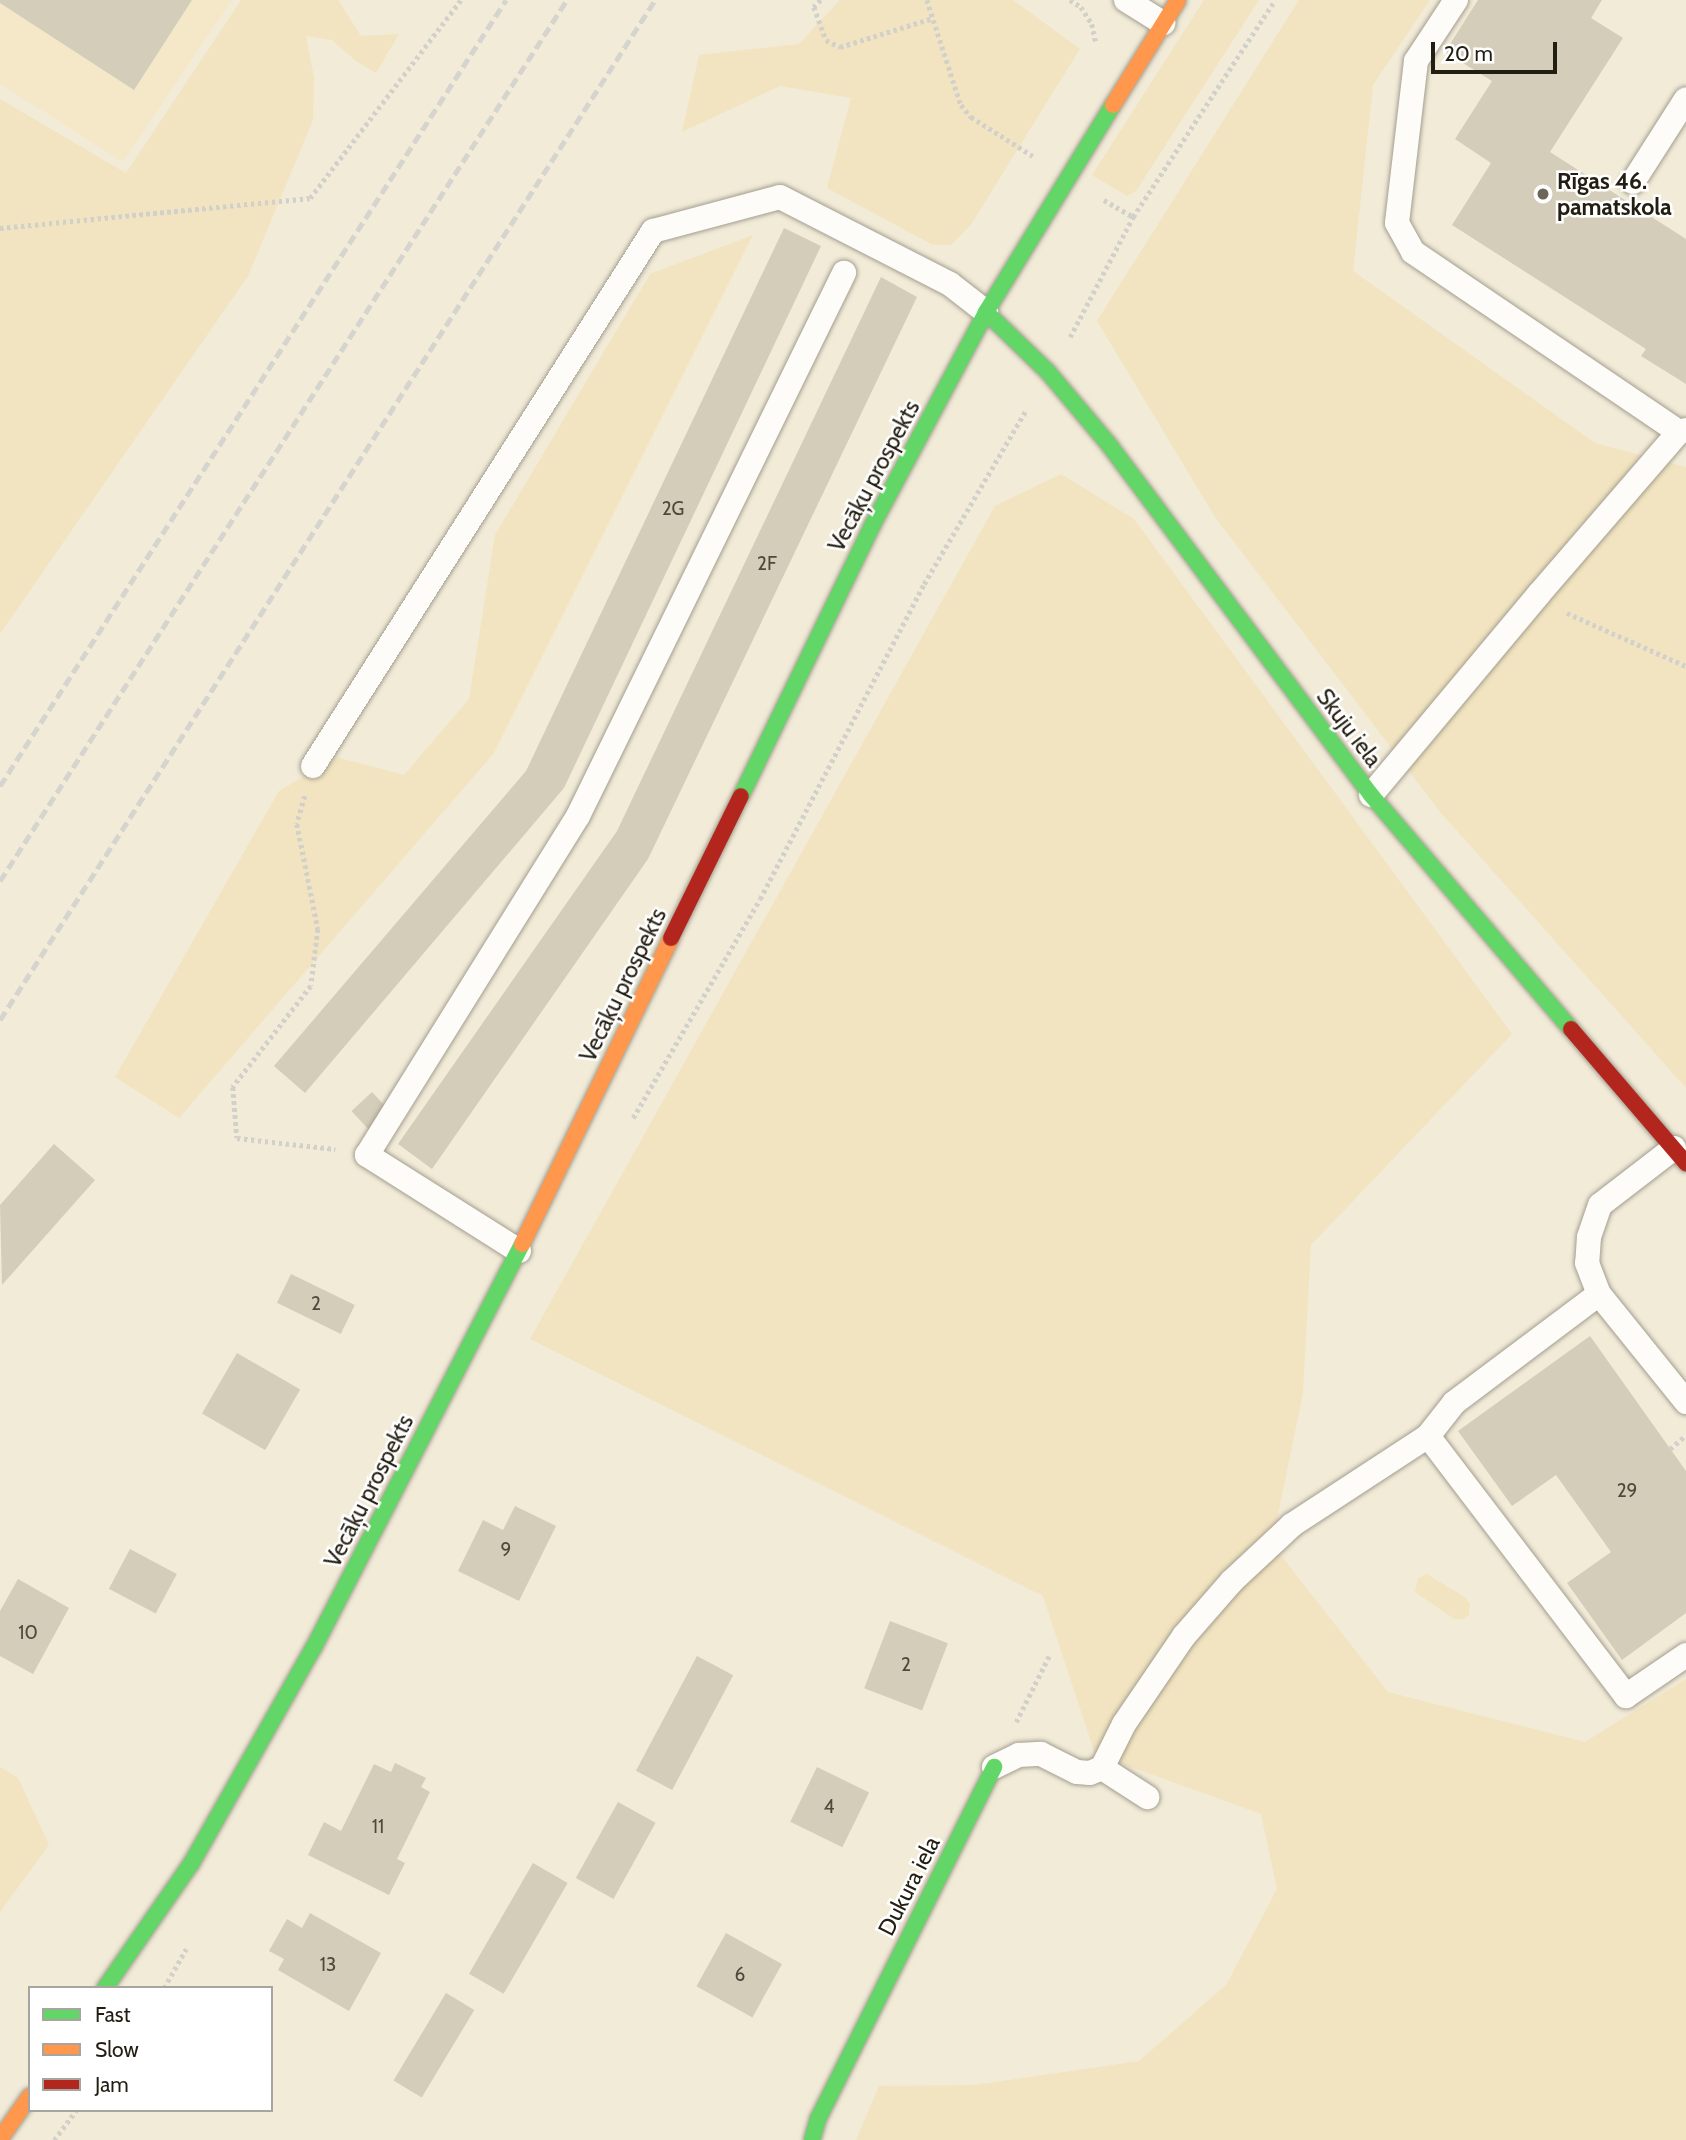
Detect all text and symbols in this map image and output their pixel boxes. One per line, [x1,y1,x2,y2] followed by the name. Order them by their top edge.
[1434,28,1560,72] scale bar
[1444,41,1493,66] text: 20 m
[1557,167,1672,221] place label: Rīgas 46. pamatskola
[1535,186,1551,202] marker: Rīgas 46. pamatskola
[822,396,926,556] street label: Vecāķu prospekts
[662,498,684,520] house number: 2G
[757,553,777,575] house number: 2F
[1311,683,1387,773] street label: Skuju iela
[574,904,672,1066] street label: Vecāķu prospekts
[311,1293,321,1315] house number: 2
[319,1410,419,1572] street label: Vecāķu prospekts
[1617,1480,1637,1502] house number: 29
[501,1539,511,1561] house number: 9
[18,1622,38,1644] house number: 10
[901,1654,911,1676] house number: 2
[824,1796,834,1818] house number: 4
[372,1816,384,1838] house number: 11
[872,1832,946,1940] street label: Dukura iela
[320,1954,336,1976] house number: 13
[735,1964,745,1986] house number: 6
[28,1986,273,2112] legend
[95,2002,131,2027] text: Fast
[95,2037,139,2062] text: Slow
[95,2072,129,2097] text: Jam

